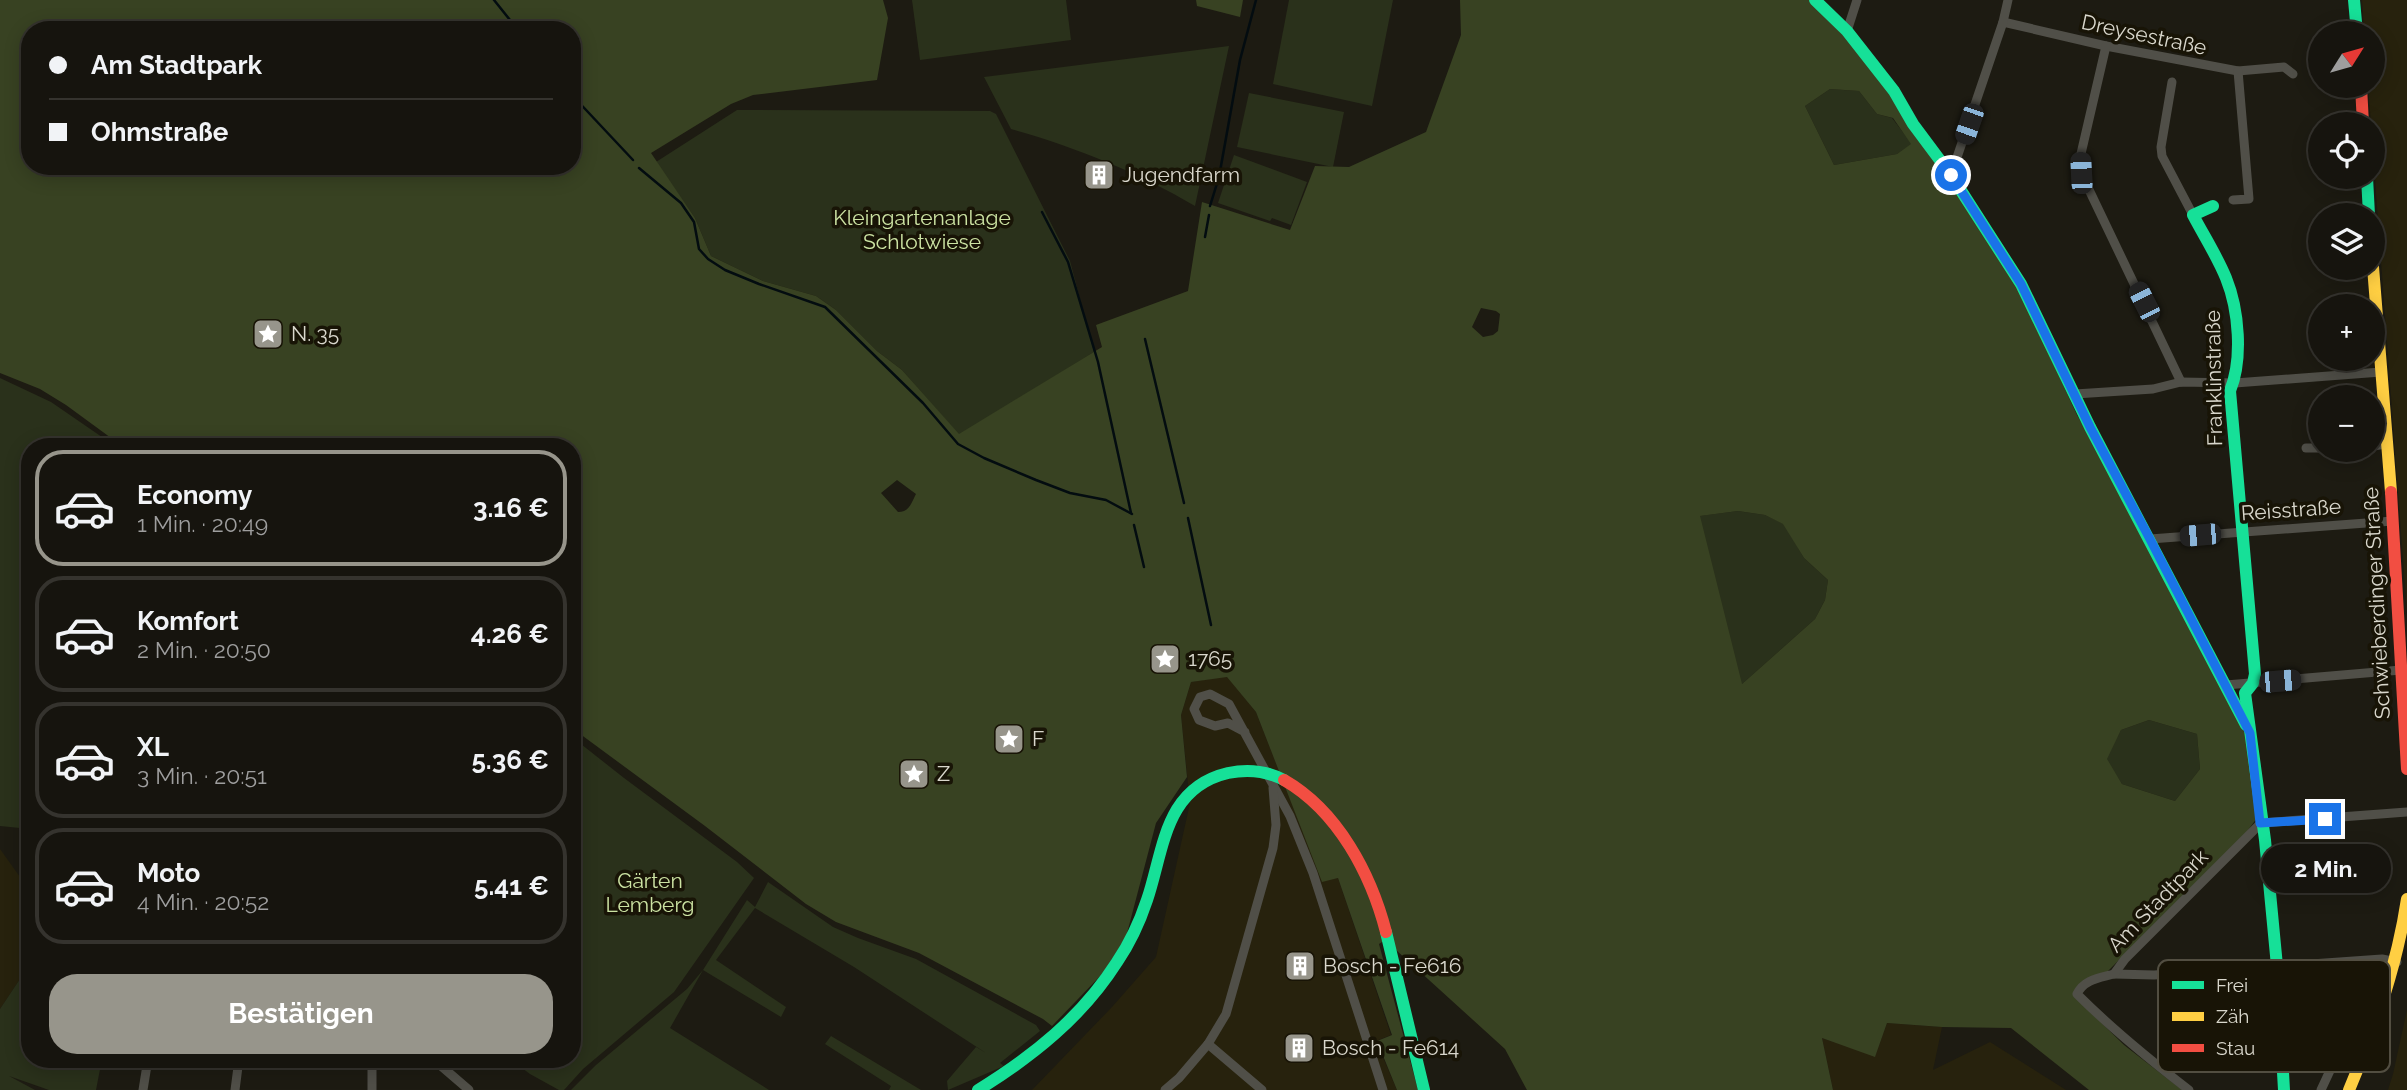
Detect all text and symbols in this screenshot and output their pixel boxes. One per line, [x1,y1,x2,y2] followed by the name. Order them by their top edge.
[2079,9,2209,60] street label: Dreysestraße
[2308,21,2385,98] north arrow
[2308,21,2385,462] map controls
[91,50,262,80] text: Am Stadtpark
[1953,101,1986,147] car
[2308,112,2385,189] button: locate
[91,117,228,147] text: Ohmstraße
[2070,151,2093,195] car
[1082,158,1116,192] building icon: Jugendfarm
[1935,159,1967,191] route start
[1122,162,1240,187] place label: Jugendfarm
[2308,203,2385,280] button: layers
[833,205,1011,254] park label: Kleingartenanlage Schlotwiese
[2126,279,2163,325] car
[2308,294,2385,371] button: +
[2200,310,2227,446] street label: Franklinstraße
[251,317,285,351] place icon: N. 35
[291,321,339,346] place label: N. 35
[2308,385,2385,462] button: −
[53,477,116,540] icon: car
[137,480,252,510] text: Economy
[2358,486,2395,720] street label: Schwieberdinger Straße
[473,493,549,523] text: 3.16 €
[2240,494,2342,525] street label: Reisstraße
[137,510,268,537] text: 1 Min. · 20:49
[2179,523,2222,547] car
[53,603,116,666] icon: car
[137,606,239,636] text: Komfort
[471,619,549,649] text: 4.26 €
[137,636,271,663] text: 2 Min. · 20:50
[1148,642,1182,676] place icon: 1765
[1188,646,1232,671] place label: 1765
[2259,669,2302,693] car
[992,722,1026,756] place icon: F
[1032,726,1044,751] place label: F
[53,729,116,792] icon: car
[137,732,169,762] text: XL
[471,745,549,775] text: 5.36 €
[897,757,931,791] place icon: Z
[937,761,950,786] place label: Z
[137,762,267,789] text: 3 Min. · 20:51
[2309,803,2341,835] route end
[2102,844,2213,957] street label: Am Stadtpark
[2260,844,2390,892] callout: 2 Min.
[53,855,116,918] icon: car
[2294,855,2358,882] text: 2 Min.
[137,858,200,888] text: Moto
[606,868,694,917] park label: Gärten Lemberg
[474,871,549,901] text: 5.41 €
[137,888,269,915] text: 4 Min. · 20:52
[1283,949,1317,983] building icon: Bosch - Fe616
[1323,953,1461,978] place label: Bosch - Fe616
[2158,960,2390,1072] legend
[49,974,553,1054] button: Bestätigen
[2216,974,2248,996] text: Frei
[2216,1005,2249,1027] text: Zäh
[1282,1031,1316,1065] building icon: Bosch - Fe614
[1322,1035,1459,1060] place label: Bosch - Fe614
[2216,1037,2255,1059] text: Stau

